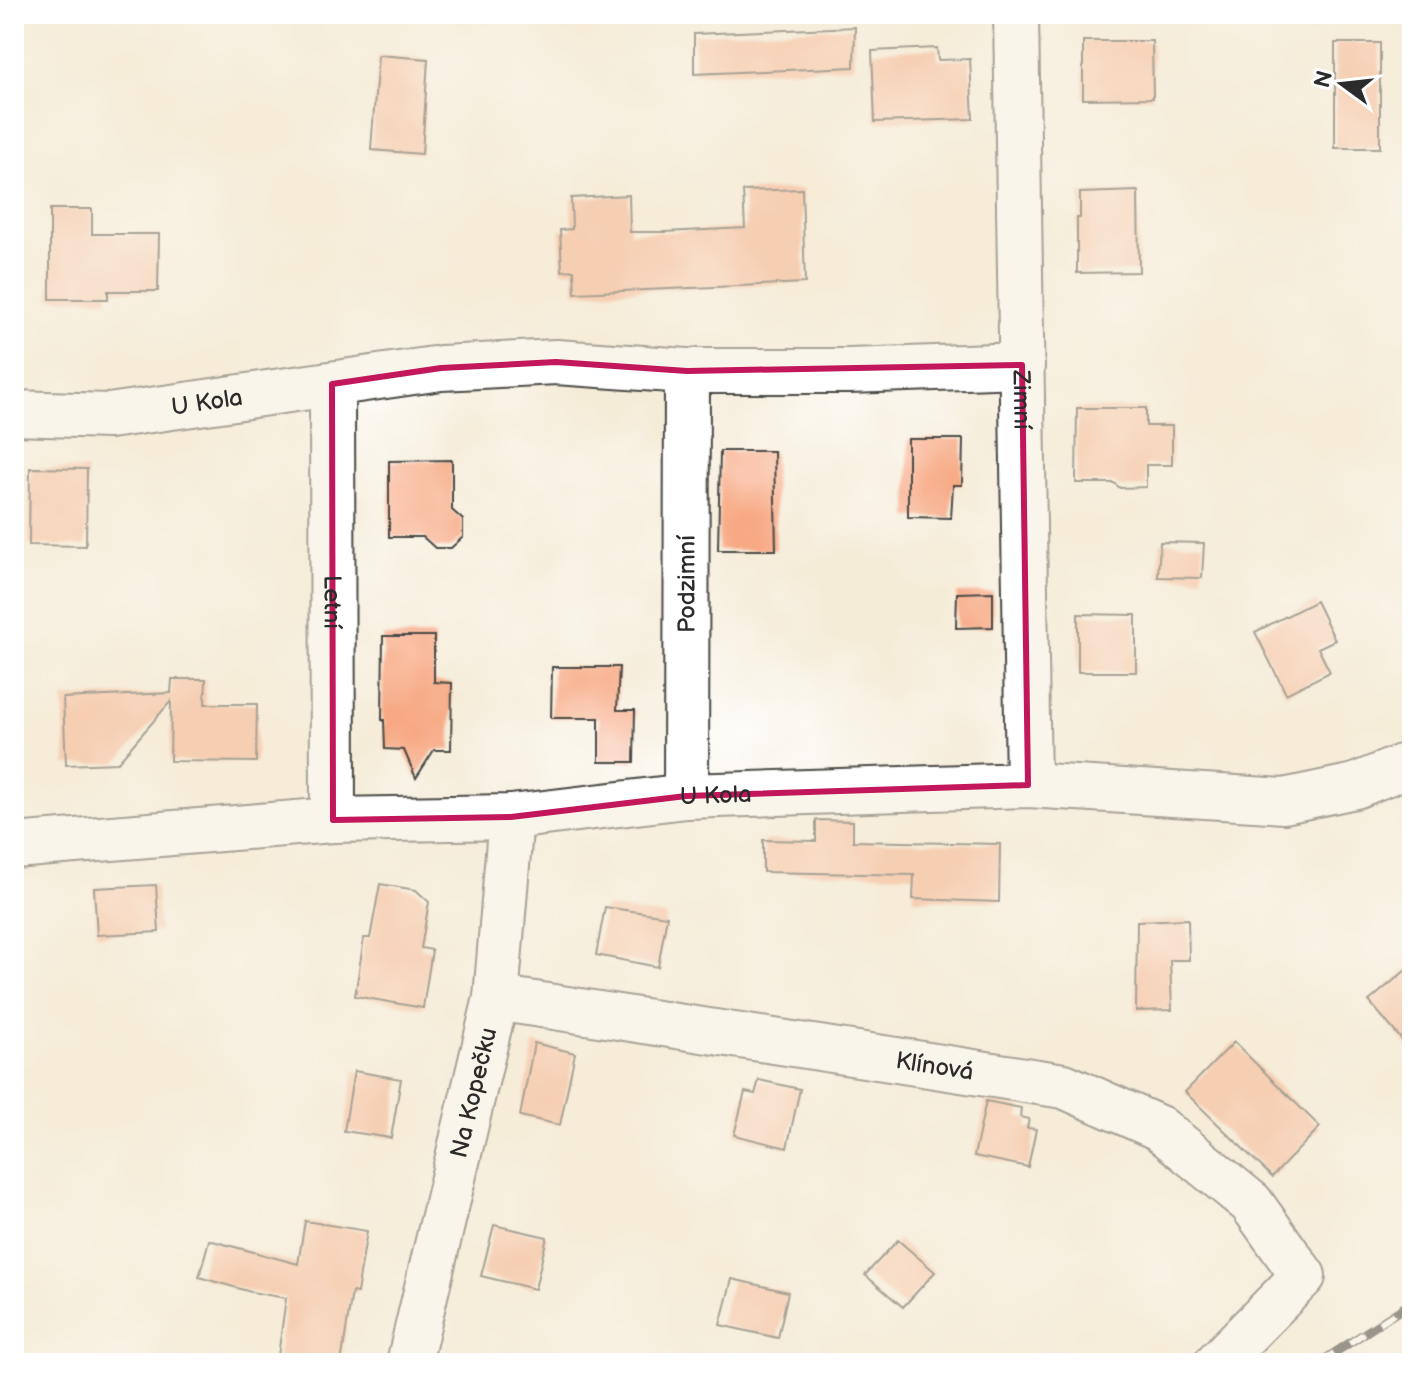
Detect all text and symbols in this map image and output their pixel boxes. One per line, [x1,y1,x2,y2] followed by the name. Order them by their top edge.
[1302,44,1382,124] north arrow
[1309,68,1339,91] text: N
[1007,369,1036,430] street label: Zimní
[169,383,245,422] street label: U Kola
[672,535,702,633] street label: Podzimní
[317,575,347,629] street label: Letní
[679,780,752,811] street label: U Kola
[444,1025,503,1161] street label: Na Kopečku
[894,1046,976,1087] street label: Klínová

